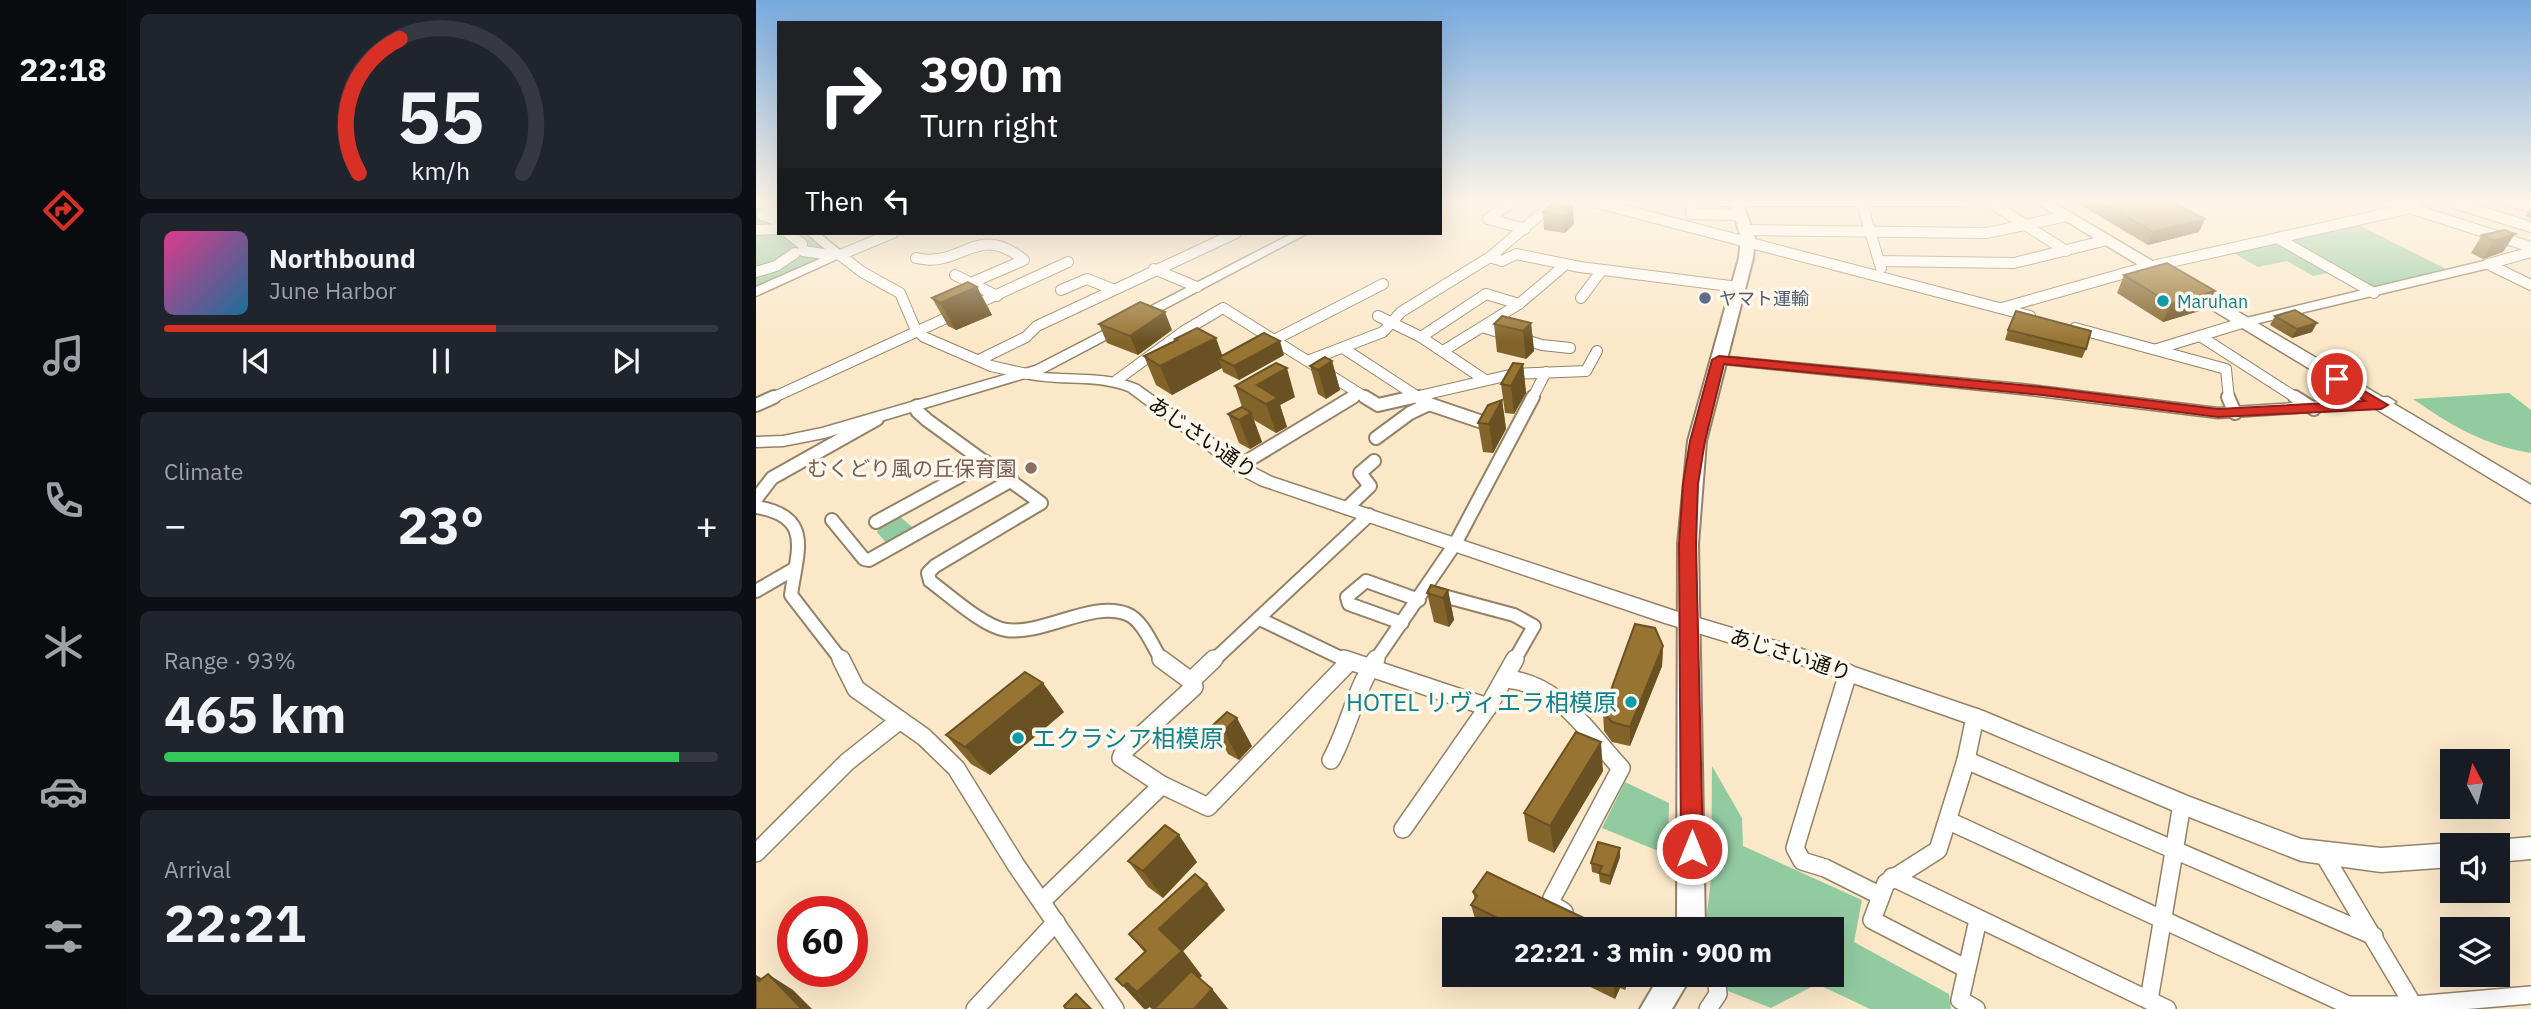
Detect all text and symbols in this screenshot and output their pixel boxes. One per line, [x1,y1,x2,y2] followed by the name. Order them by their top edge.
[920,42,1064,105] text: 390 m
[19,48,107,90] text: 22:18
[805,49,896,140] icon: right
[397,68,485,163] text: 55
[920,104,1058,146] text: Turn right
[412,153,470,186] text: km/h
[878,182,916,220] icon: left
[805,184,864,218] text: Then
[39,186,88,235] icon: directions
[269,241,416,275] text: Northbound
[269,275,397,305] text: June Harbor
[1719,287,1809,310] place label: ヤマト運輸
[1697,290,1713,306] marker: ヤマト運輸
[2177,290,2248,313] place label: Maruhan
[2155,293,2171,309] marker: Maruhan
[39,331,88,380] icon: music
[237,342,275,380] icon: previous
[422,342,460,380] icon: pause
[607,342,645,380] icon: next
[2307,349,2367,409] pin
[2318,360,2356,398] icon: arrive
[1143,389,1263,485] street label: あじさい通り
[807,454,1017,482] place label: むくどり風の丘保育園
[164,456,243,486] text: Climate
[1023,460,1039,476] marker: むくどり風の丘保育園
[39,476,88,525] icon: phone
[398,491,484,558] text: 23°
[164,500,187,549] text: −
[695,500,718,549] text: +
[1727,621,1855,687] street label: あじさい通り
[39,622,88,671] icon: climate
[164,645,296,675] text: Range · 93%
[164,680,346,747] text: 465 km
[1346,686,1617,718] place label: HOTEL リヴィエラ相模原
[1623,694,1639,710] marker: HOTEL リヴィエラ相模原
[1032,722,1224,754] place label: エクラシア相模原
[1010,730,1026,746] marker: エクラシア相模原
[2440,749,2510,819] north arrow
[2440,749,2510,987] map controls
[39,767,88,816] icon: car
[1655,812,1729,886] position arrow
[2440,833,2510,903] button: sound
[164,854,231,884] text: Arrival
[164,889,306,956] text: 22:21
[777,896,868,987] speed limit sign: 60
[39,912,88,961] icon: filters
[2440,917,2510,987] button: layers
[1514,935,1772,969] text: 22:21 · 3 min · 900 m

